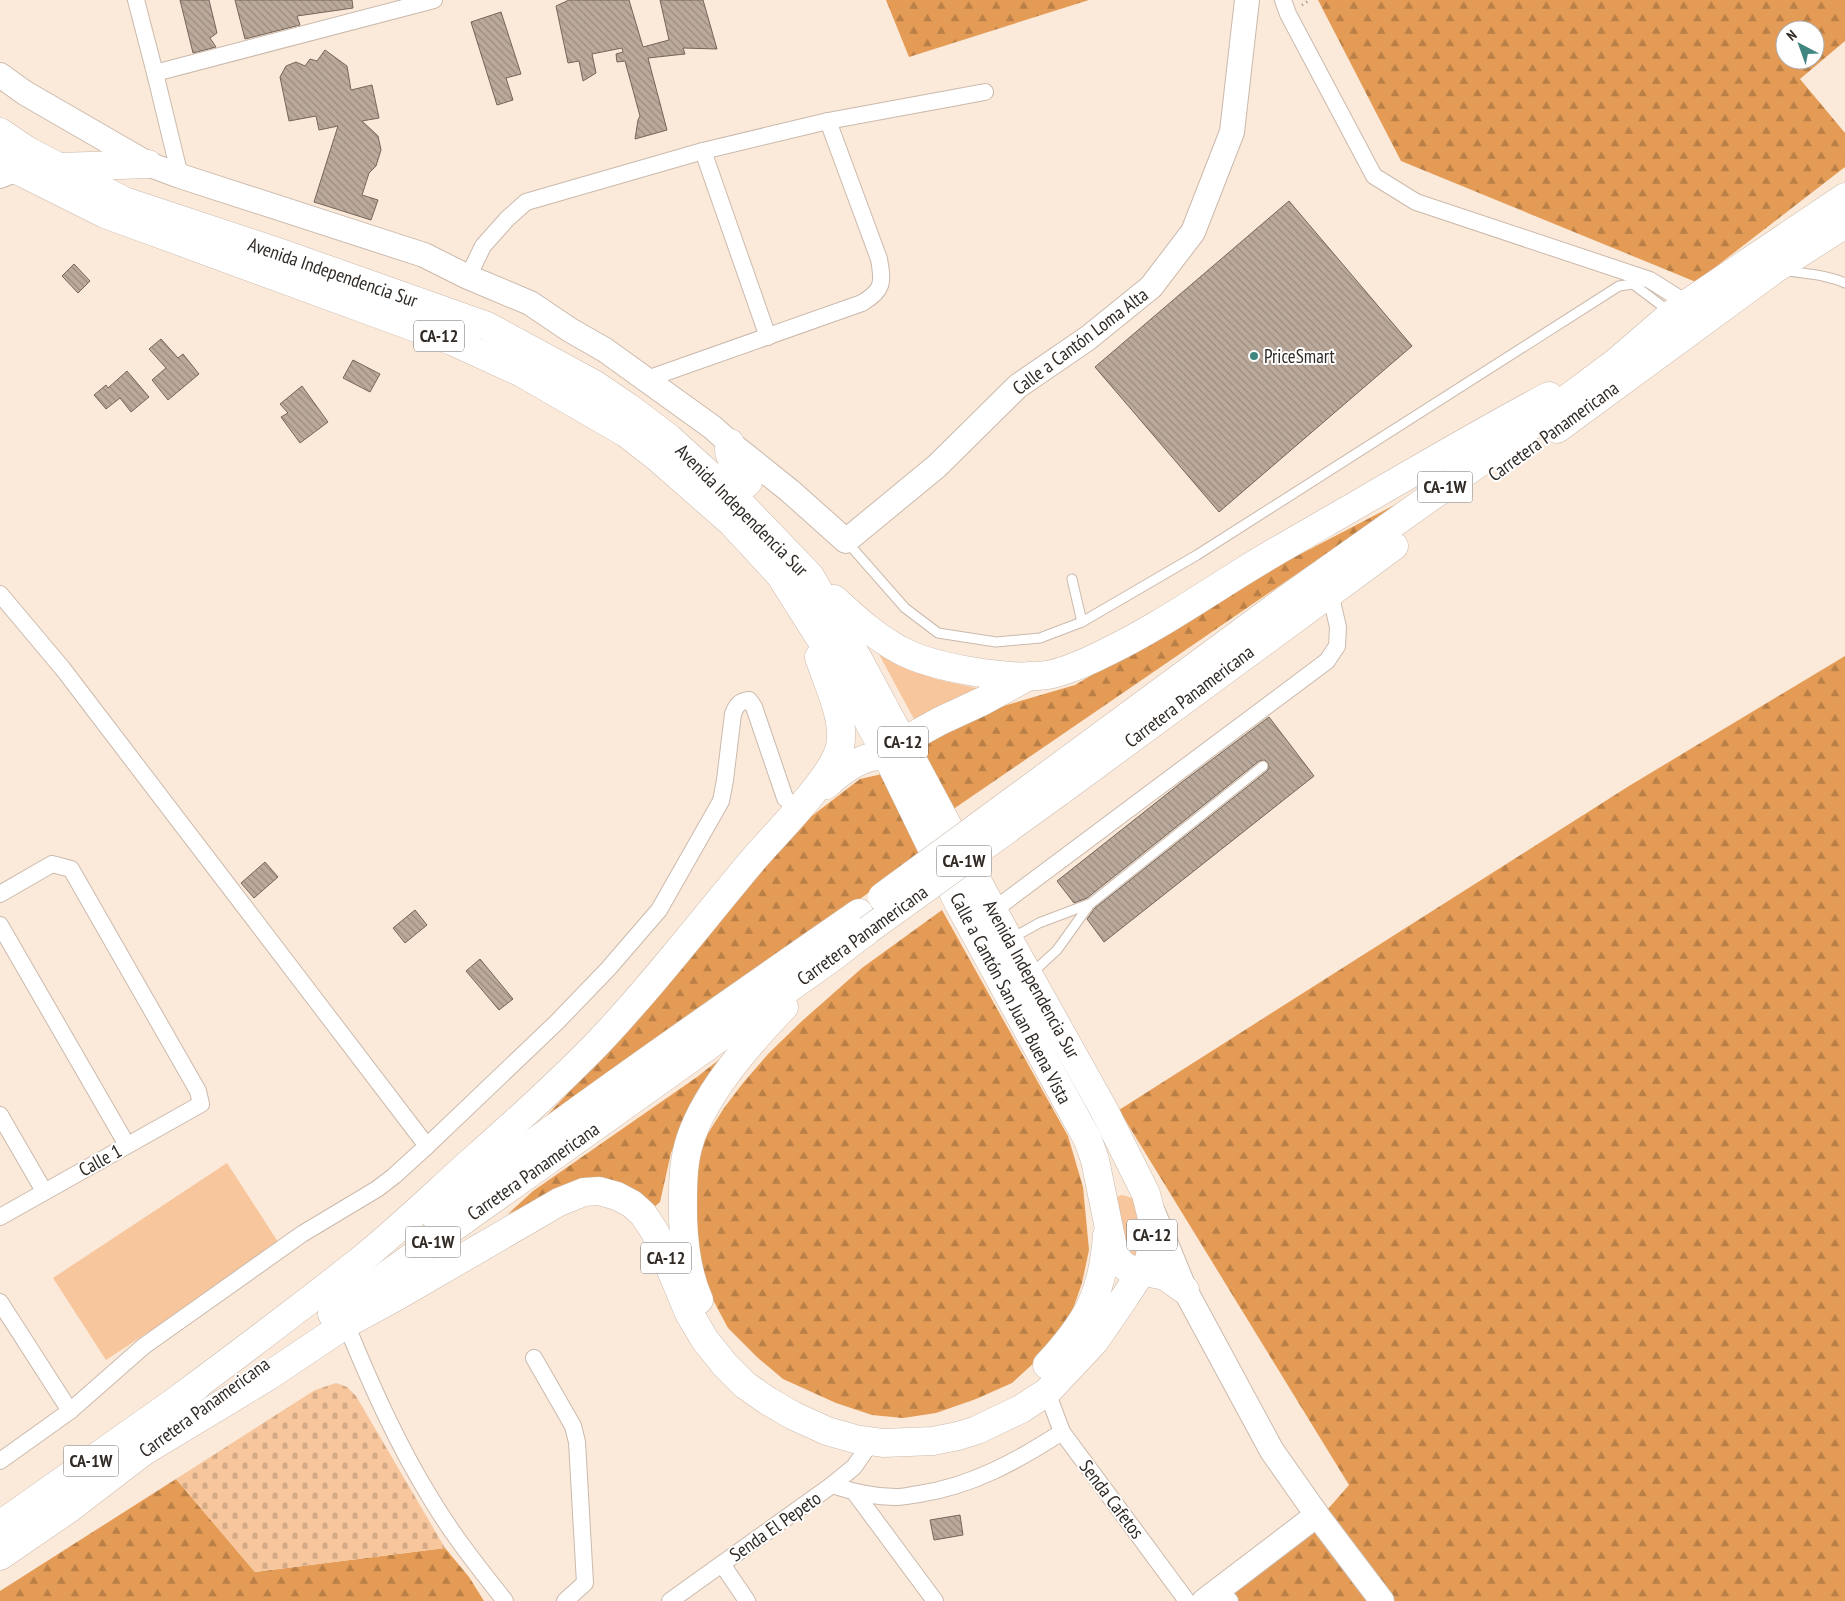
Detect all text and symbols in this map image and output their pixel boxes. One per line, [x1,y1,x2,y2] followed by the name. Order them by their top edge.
[1775,20,1825,70] north arrow
[1783,26,1800,44] text: N
[245,232,422,313] street label: Avenida Independencia Sur
[1008,282,1152,400] street label: Calle a Cantón Loma Alta
[414,321,464,352] road number: CA-12
[1264,344,1335,368] place label: PriceSmart
[1248,350,1260,362] marker: PriceSmart
[1483,376,1623,486] street label: Carretera Panamericana
[671,439,814,582] street label: Avenida Independencia Sur
[1418,472,1472,502] road number: CA-1W
[1120,640,1258,752] street label: Carretera Panamericana
[878,726,928,758] road number: CA-12
[936,846,992,876] road number: CA-1W
[792,880,932,990] street label: Carretera Panamericana
[945,888,1077,1108] street label: Calle a Cantón San Juan Buena Vista
[978,895,1086,1063] street label: Avenida Independencia Sur
[462,1117,604,1225] street label: Carretera Panamericana
[74,1139,126,1181] street label: Calle 1
[1127,1220,1177,1250] road number: CA-12
[406,1226,460,1258] road number: CA-1W
[641,1242,691,1274] road number: CA-12
[134,1352,274,1462] street label: Carretera Panamericana
[64,1445,118,1476] road number: CA-1W
[1075,1455,1149,1543] street label: Senda Cafetos
[725,1486,825,1566] street label: Senda El Pepeto

